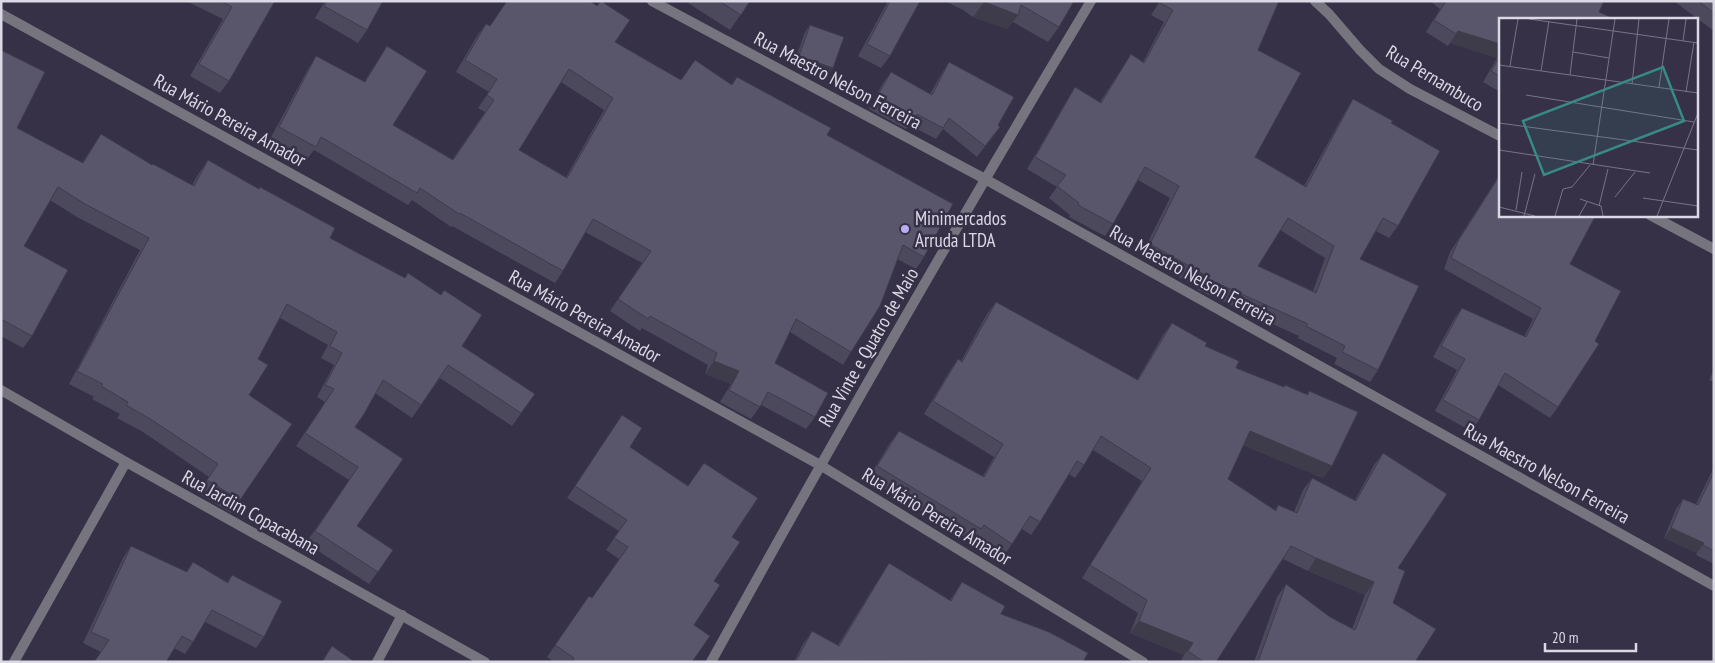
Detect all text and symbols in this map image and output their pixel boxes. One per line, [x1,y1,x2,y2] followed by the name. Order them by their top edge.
[1499,18,1698,216] inset map
[750,26,926,134] street label: Rua Maestro Nelson Ferreira
[1382,40,1488,116] street label: Rua Pernambuco
[150,68,311,172] street label: Rua Mário Pereira Amador
[915,206,1006,252] place label: Minimercados Arruda LTDA
[1106,219,1280,331] street label: Rua Maestro Nelson Ferreira
[899,223,911,235] marker: Minimercados Arruda LTDA
[813,263,923,431] street label: Rua Vinte e Quatro de Maio
[505,264,666,368] street label: Rua Mário Pereira Amador
[1460,417,1634,529] street label: Rua Maestro Nelson Ferreira
[858,462,1017,571] street label: Rua Mário Pereira Amador
[178,464,324,560] street label: Rua Jardim Copacabana
[1545,620,1636,652] scale bar
[1552,628,1578,647] text: 20 m

